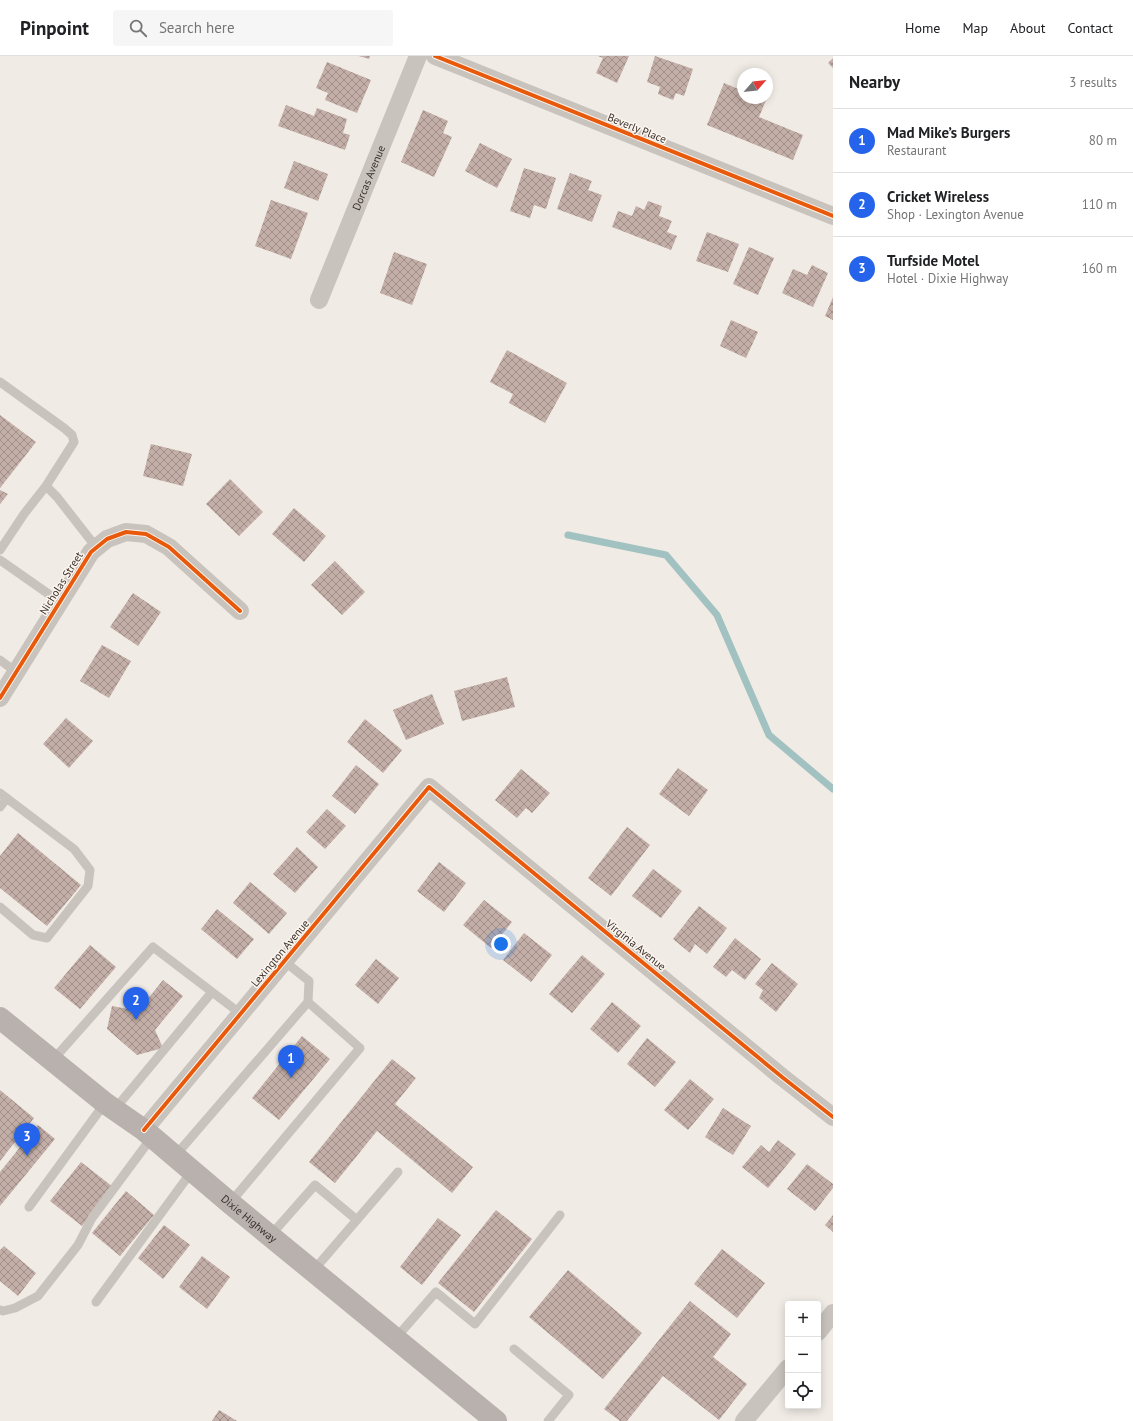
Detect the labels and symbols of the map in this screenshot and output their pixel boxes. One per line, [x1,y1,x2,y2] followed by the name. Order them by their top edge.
[737,68,773,104] north arrow
[606,110,669,146] street label: Beverly Place
[349,143,388,212] street label: Dorcas Avenue
[36,549,86,617] street label: Nicholas Street
[248,916,312,989] street label: Lexington Avenue
[602,916,669,974] street label: Virginia Avenue
[491,934,511,954] your location
[123,987,149,1020] pin: 2
[278,1045,304,1078] pin: 1
[14,1123,40,1156] pin: 3
[218,1192,281,1246] street label: Dixie Highway

